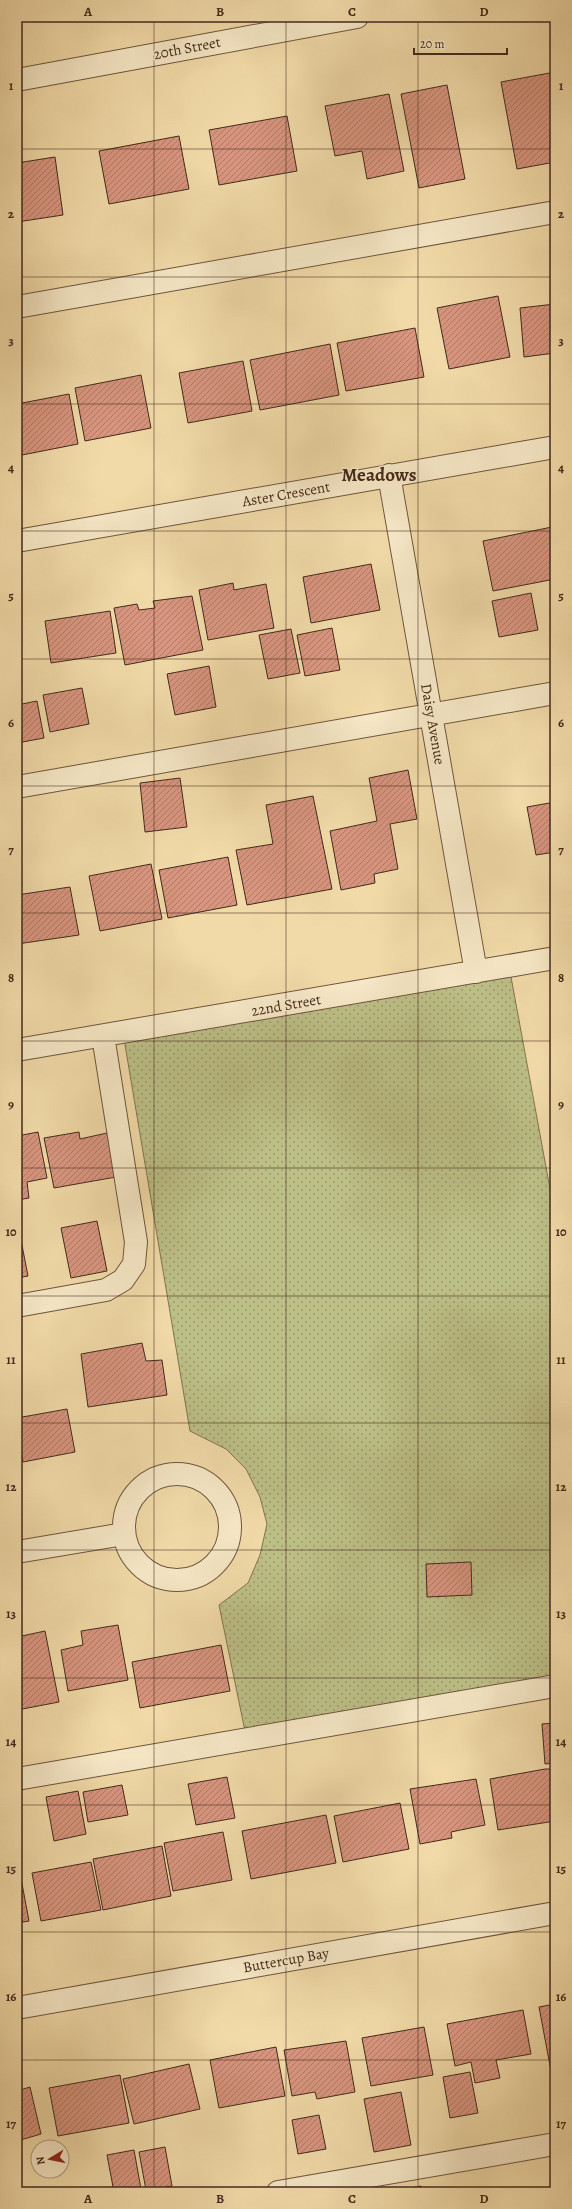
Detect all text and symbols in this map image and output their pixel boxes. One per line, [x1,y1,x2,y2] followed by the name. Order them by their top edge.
[83,3,93,20] text: A
[216,3,224,20] text: B
[348,3,356,20] text: C
[479,3,489,20] text: D
[414,30,507,56] scale bar
[152,32,222,64] street label: 20th Street
[420,36,444,52] text: 20 m
[9,77,14,94] text: 1
[559,77,564,94] text: 1
[8,205,15,222] text: 2
[558,205,565,222] text: 2
[8,332,14,349] text: 3
[558,332,564,349] text: 3
[8,459,14,476] text: 4
[558,459,564,476] text: 4
[341,462,417,488] district label: Meadows
[240,476,331,512] street label: Aster Crescent
[8,587,14,604] text: 5
[558,587,564,604] text: 5
[416,682,450,766] street label: Daisy Avenue
[8,714,14,731] text: 6
[558,714,564,731] text: 6
[8,841,14,858] text: 7
[558,841,564,858] text: 7
[8,969,14,986] text: 8
[558,969,564,986] text: 8
[250,989,322,1021] street label: 22nd Street
[8,1096,14,1113] text: 9
[558,1096,564,1113] text: 9
[5,1223,17,1240] text: 10
[555,1223,567,1240] text: 10
[6,1351,16,1368] text: 11
[556,1351,566,1368] text: 11
[6,1478,17,1495] text: 12
[556,1478,567,1495] text: 12
[6,1605,17,1622] text: 13
[556,1605,567,1622] text: 13
[6,1733,16,1750] text: 14
[556,1733,566,1750] text: 14
[6,1860,17,1877] text: 15
[556,1860,567,1877] text: 15
[241,1943,331,1977] street label: Buttercup Bay
[6,1988,16,2005] text: 16
[556,1988,566,2005] text: 16
[6,2115,17,2132] text: 17
[556,2115,567,2132] text: 17
[30,2139,70,2179] north arrow
[33,2155,49,2166] text: N
[83,2190,93,2207] text: A
[216,2190,224,2207] text: B
[348,2190,356,2207] text: C
[479,2190,489,2207] text: D

